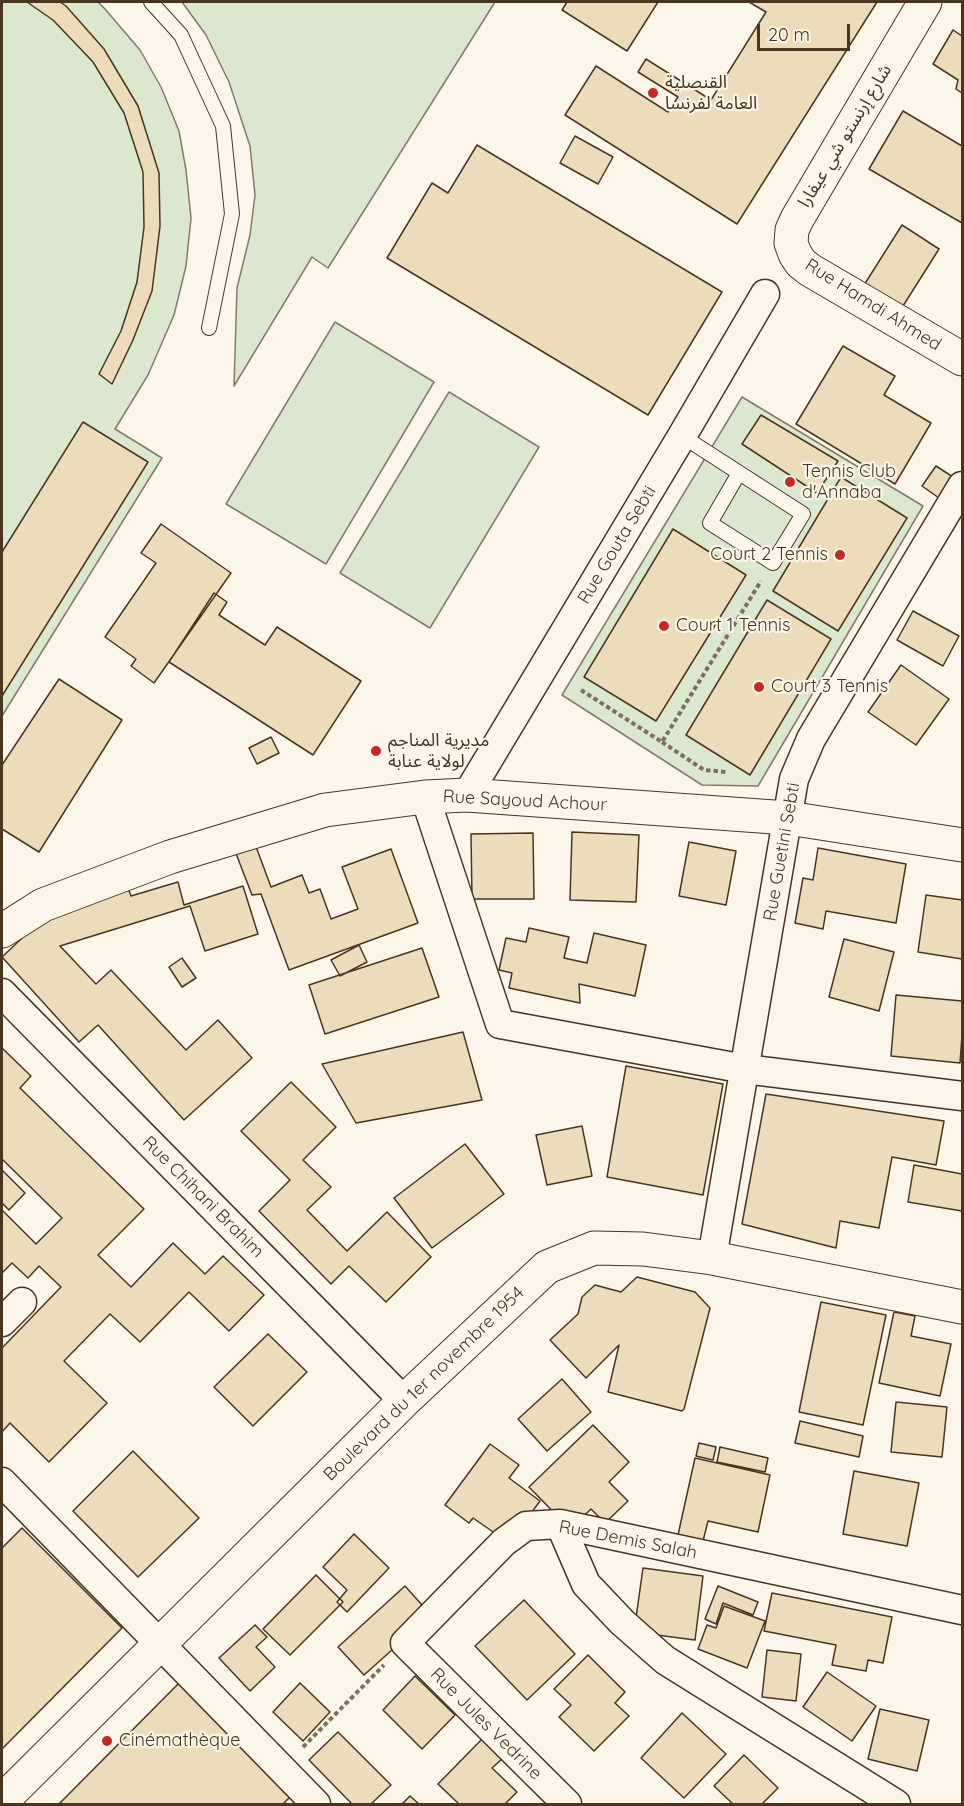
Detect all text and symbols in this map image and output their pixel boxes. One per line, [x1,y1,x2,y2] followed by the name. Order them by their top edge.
[760,12,853,50] scale bar
[768,23,810,46] text: 20 m
[794,60,896,212] street label: شارع إرنستو شي عيفارا
[665,72,757,115] place label: القنصلية العامة لفرنسا
[646,86,660,100] marker: القنصلية العامة لفرنسا
[801,254,945,356] street label: Rue Hamdi Ahmed
[802,461,896,504] place label: Tennis Club d'Annaba
[783,475,797,489] marker: Tennis Club d'Annaba
[573,482,661,608] street label: Rue Gouta Sebti
[710,544,828,566] place label: Court 2 Tennis
[833,548,847,562] marker: Court 2 Tennis
[676,615,790,637] place label: Court 1 Tennis
[657,619,671,633] marker: Court 1 Tennis
[771,676,888,698] place label: Court 3 Tennis
[752,680,766,694] marker: Court 3 Tennis
[388,730,490,772] place label: مديرية المناجم لولاية عنابة
[369,744,383,758] marker: مديرية المناجم لولاية عنابة
[759,781,805,923] street label: Rue Guetini Sebti
[442,786,608,816] street label: Rue Sayoud Achour
[138,1132,268,1262] street label: Rue Chihani Brahim
[319,1282,529,1486] street label: Boulevard du 1er novembre 1954
[557,1516,699,1564] street label: Rue Demis Salah
[426,1664,546,1784] street label: Rue Jules Vedrine
[119,1730,240,1752] place label: Cinémathèque
[100,1734,114,1748] marker: Cinémathèque

